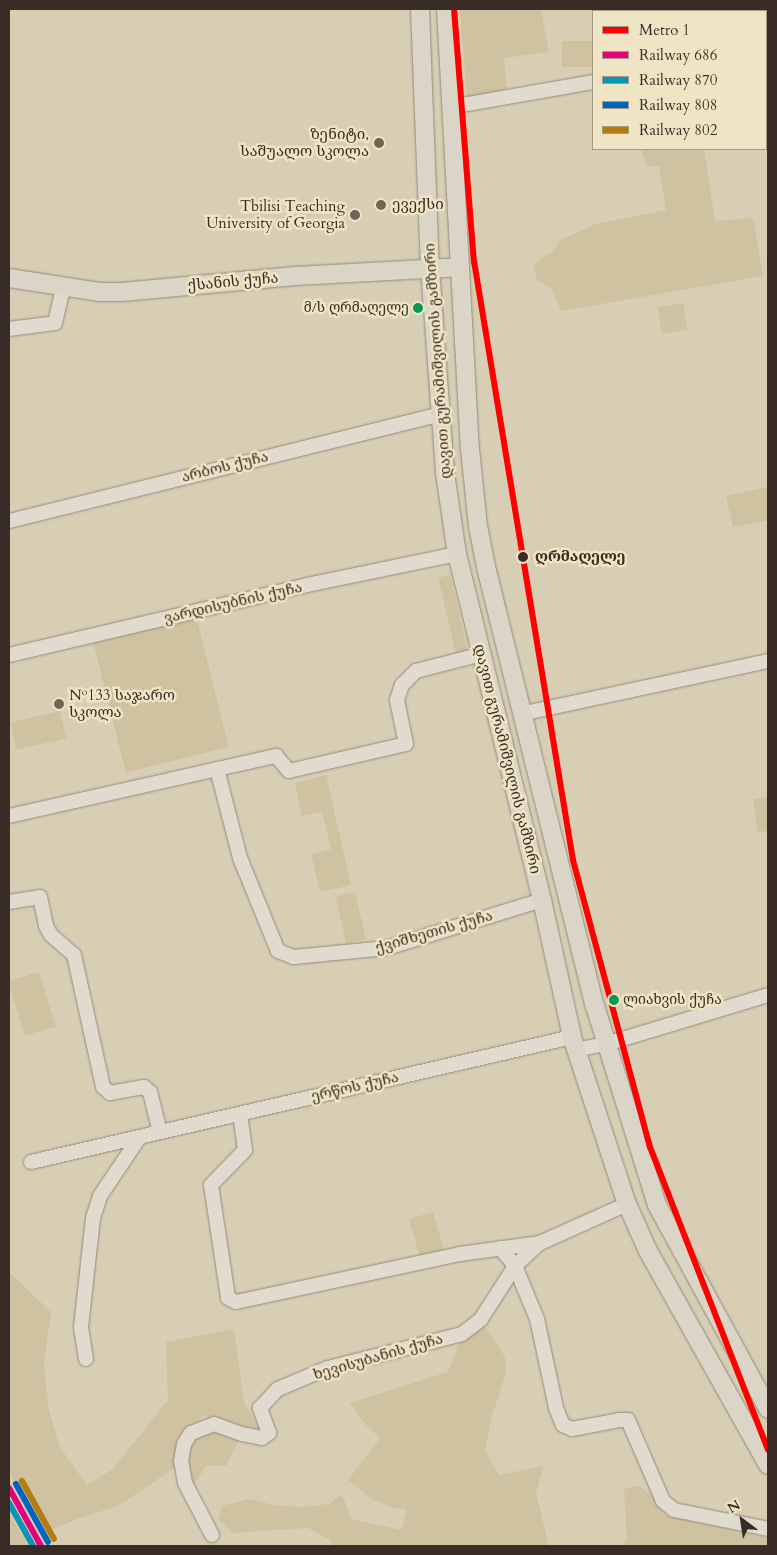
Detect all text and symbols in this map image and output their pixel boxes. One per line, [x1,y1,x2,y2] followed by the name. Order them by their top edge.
[592,10,767,150] legend
[639,20,690,40] text: Metro 1
[639,45,717,65] text: Railway 686
[639,70,717,90] text: Railway 870
[639,95,717,115] text: Railway 808
[639,120,717,140] text: Railway 802
[240,125,369,160] place label: ზენიტი, საშუალო სკოლა
[373,137,385,149] marker: ზენიტი, საშუალო სკოლა
[392,196,444,214] place label: ევექსი
[206,197,345,232] place label: Tbilisi Teaching University of Georgia
[374,198,388,212] marker: ევექსი
[349,209,361,221] marker: Tbilisi Teaching University of Georgia
[421,243,455,479] street label: დავით გურამიშვილის გამზირი
[187,269,279,295] street label: ქსანის ქუჩა
[304,300,409,316] place label: მ/ს ღრმაღელე
[413,303,423,313] marker: მ/ს ღრმაღელე
[180,448,270,486] street label: არბოს ქუჩა
[535,548,626,566] place label: ღრმაღელე
[515,549,531,565] marker: ღრმაღელე
[162,578,304,628] street label: ვარდისუბნის ქუჩა
[470,642,544,876] street label: დავით გურამიშვილის გამზირი
[69,686,175,721] place label: №133 საჯარო სკოლა
[53,698,65,710] marker: №133 საჯარო სკოლა
[373,907,495,957] street label: ქვიშხეთის ქუჩა
[623,992,722,1008] place label: ლიახვის ქუჩა
[609,995,619,1005] marker: ლიახვის ქუჩა
[309,1068,401,1106] street label: ერწოს ქუჩა
[311,1330,445,1384] street label: ხევისუბანის ქუჩა
[717,1495,767,1545] north arrow
[724,1495,744,1518] text: N

